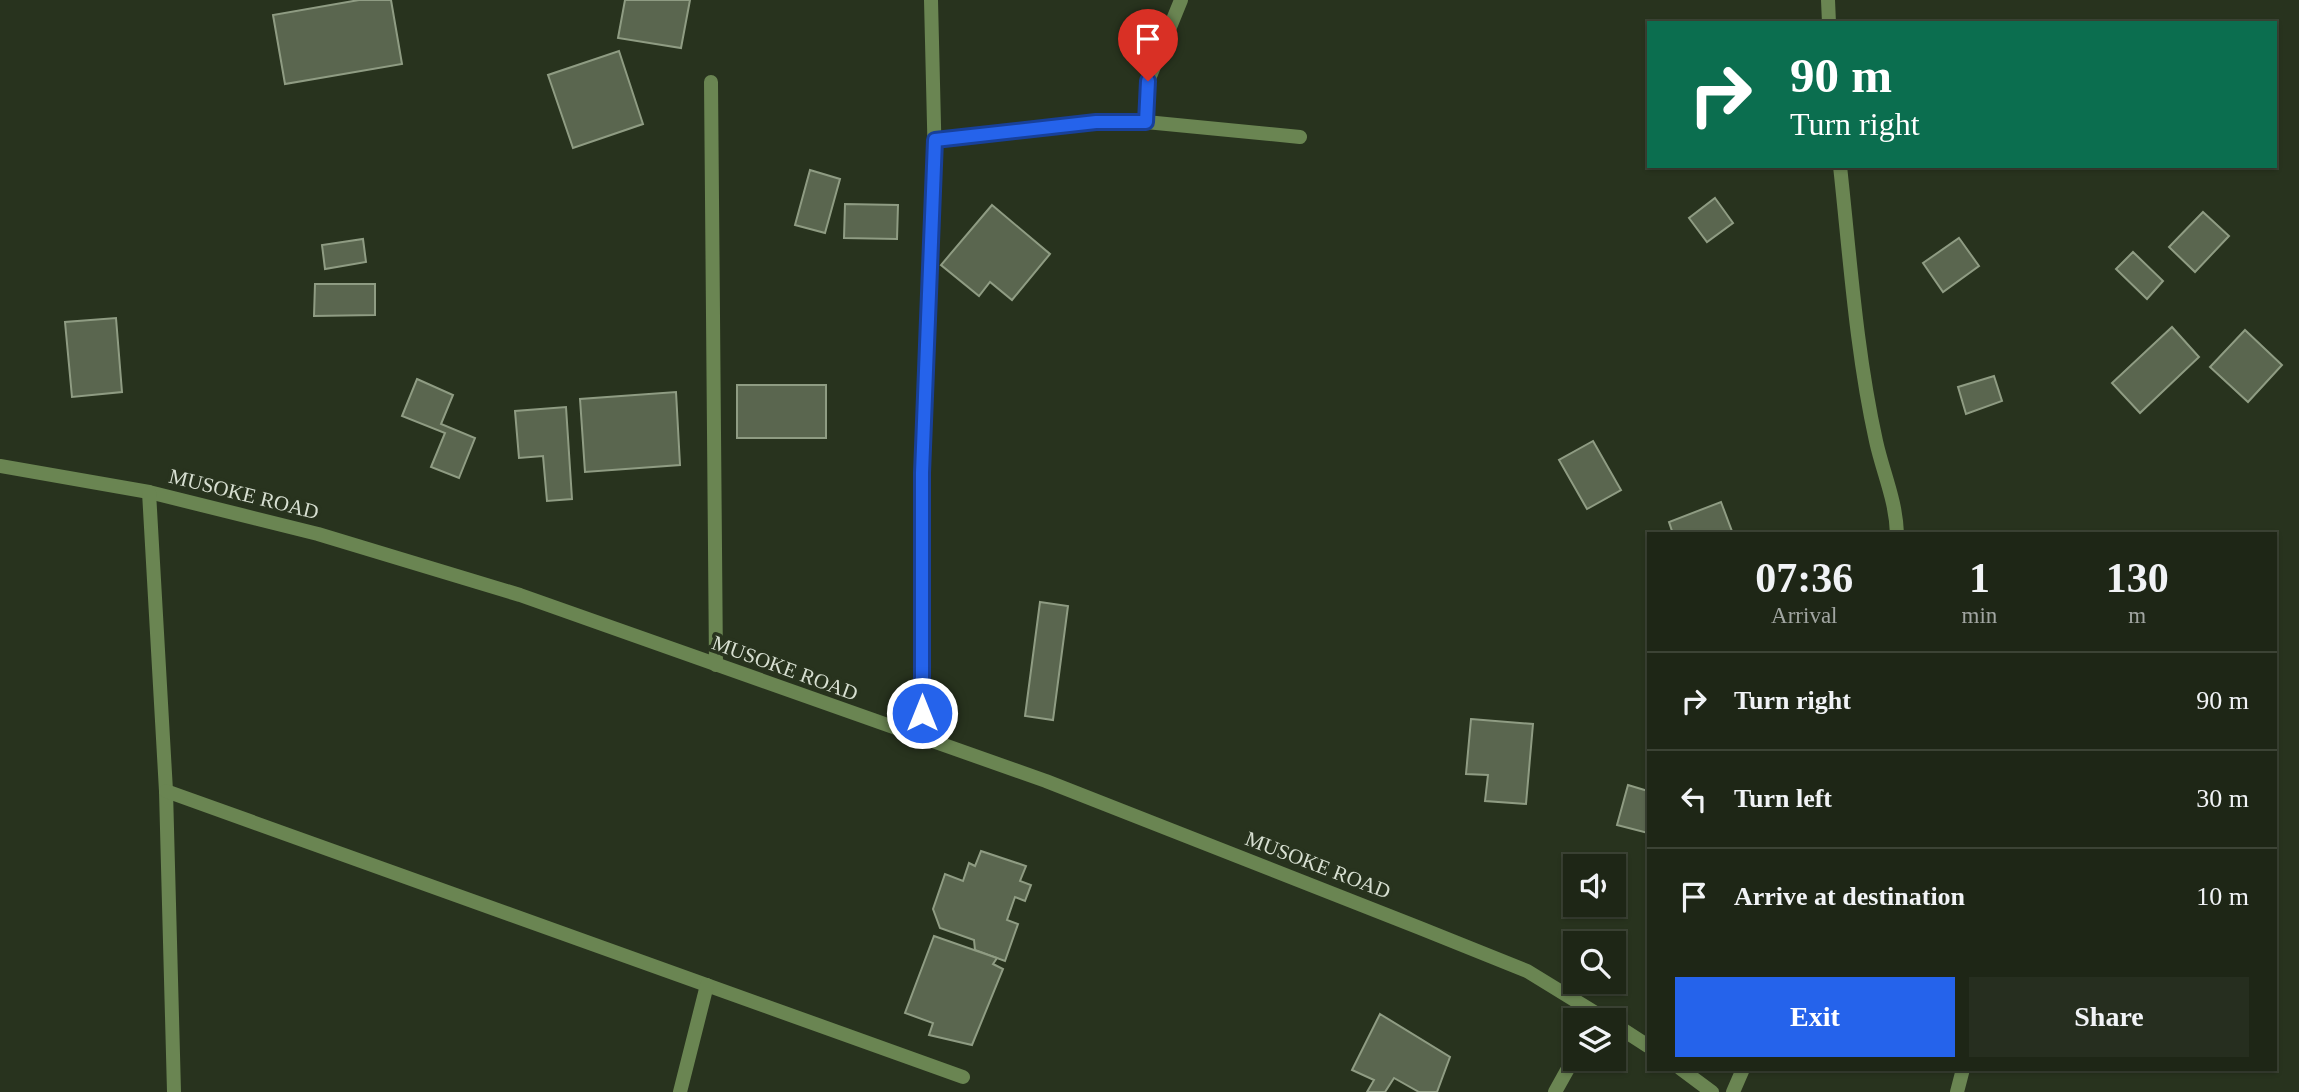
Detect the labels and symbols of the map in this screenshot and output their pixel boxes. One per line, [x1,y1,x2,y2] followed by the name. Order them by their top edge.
[1118,9,1178,81] pin
[167,464,321,524] street label: MUSOKE ROAD
[709,630,861,706] street label: MUSOKE ROAD
[885,676,959,750] position arrow
[1242,826,1394,904] street label: MUSOKE ROAD

